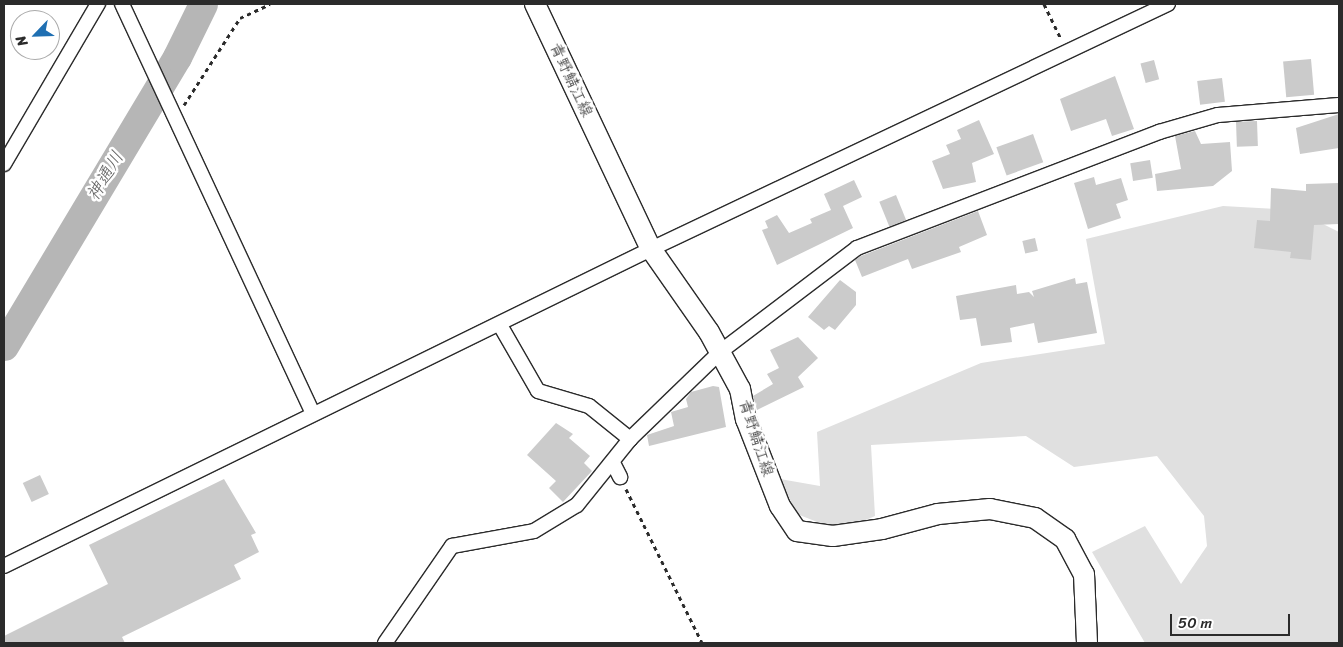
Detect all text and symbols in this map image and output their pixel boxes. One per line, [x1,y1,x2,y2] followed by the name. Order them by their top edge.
[10,10,60,60] north arrow
[8,31,35,50] text: N
[545,40,597,120] street label: 青野鯖江線
[82,147,128,205] water label: 神通川
[735,397,777,479] street label: 青野鯖江線
[1173,604,1293,636] scale bar
[1178,610,1212,636] text: 50 m

